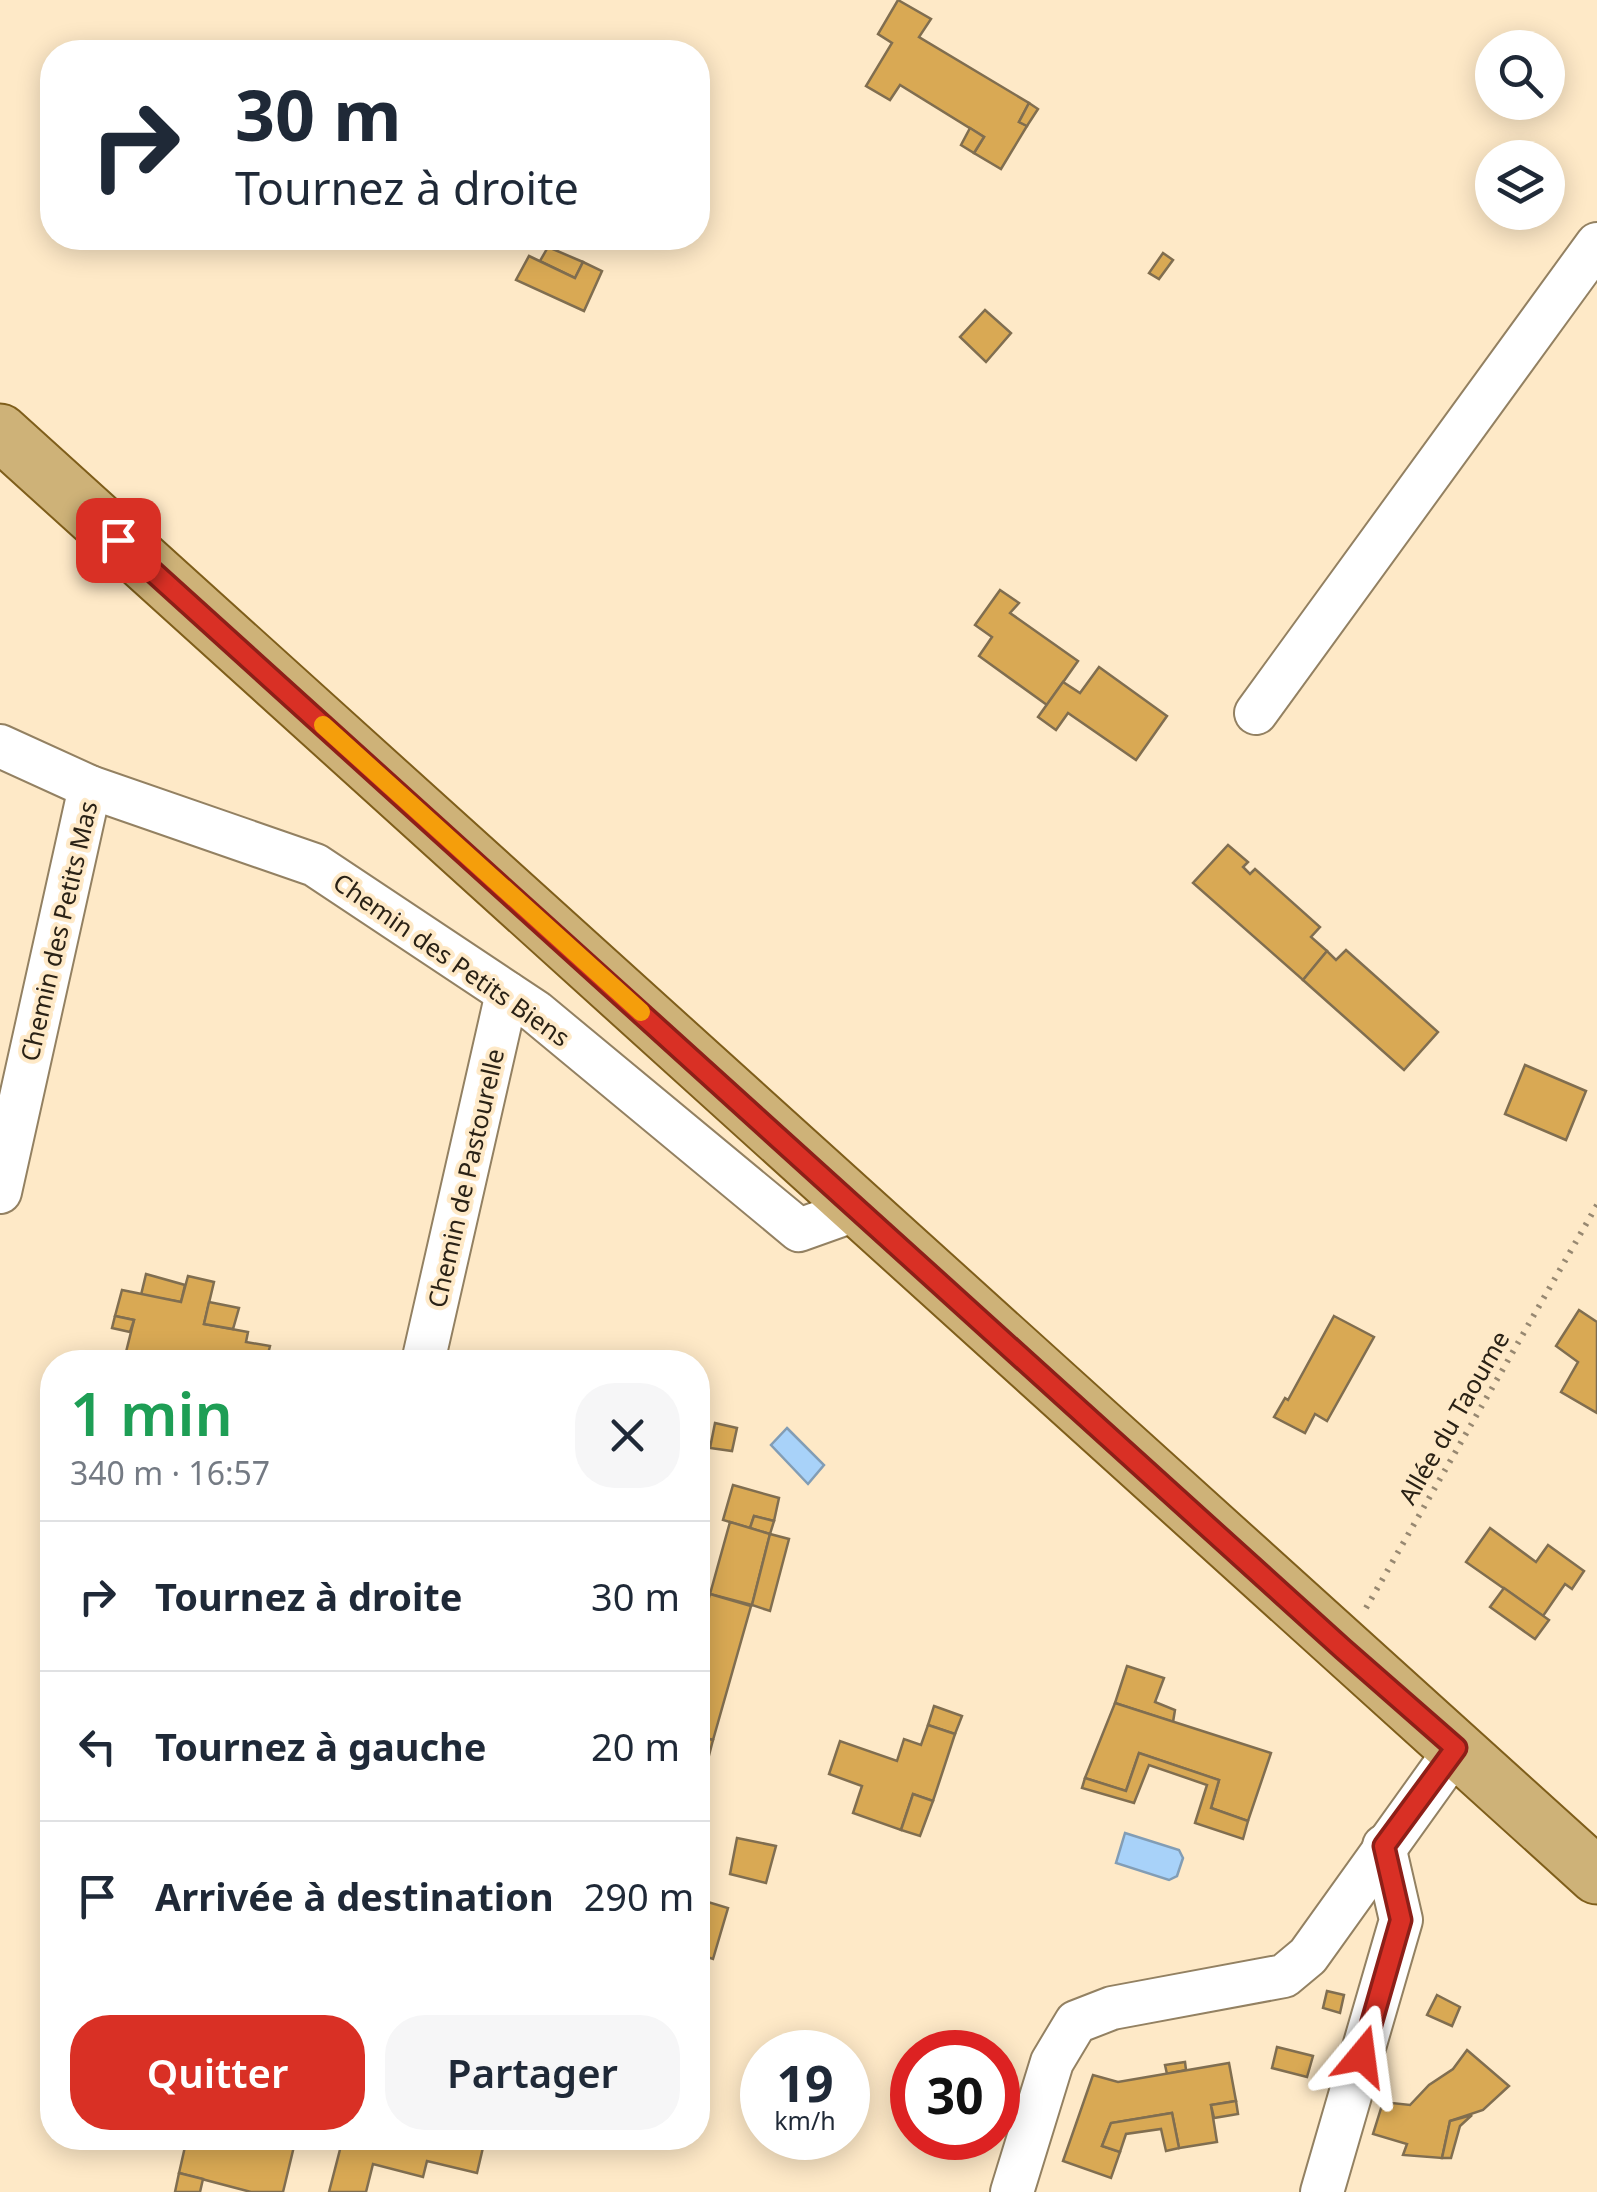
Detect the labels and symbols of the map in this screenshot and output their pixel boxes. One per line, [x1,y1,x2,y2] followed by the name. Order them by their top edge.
[76,498,161,583] pin
[12,798,104,1064] street label: Chemin des Petits Mas
[327,864,577,1054] street label: Chemin des Petits Biens
[419,1045,511,1311] street label: Chemin de Pastourelle
[1390,1324,1516,1510] street label: Allée du Taoume
[1310,2004,1414,2108] position arrow
[890,2030,1020,2160] speed limit sign: 30

